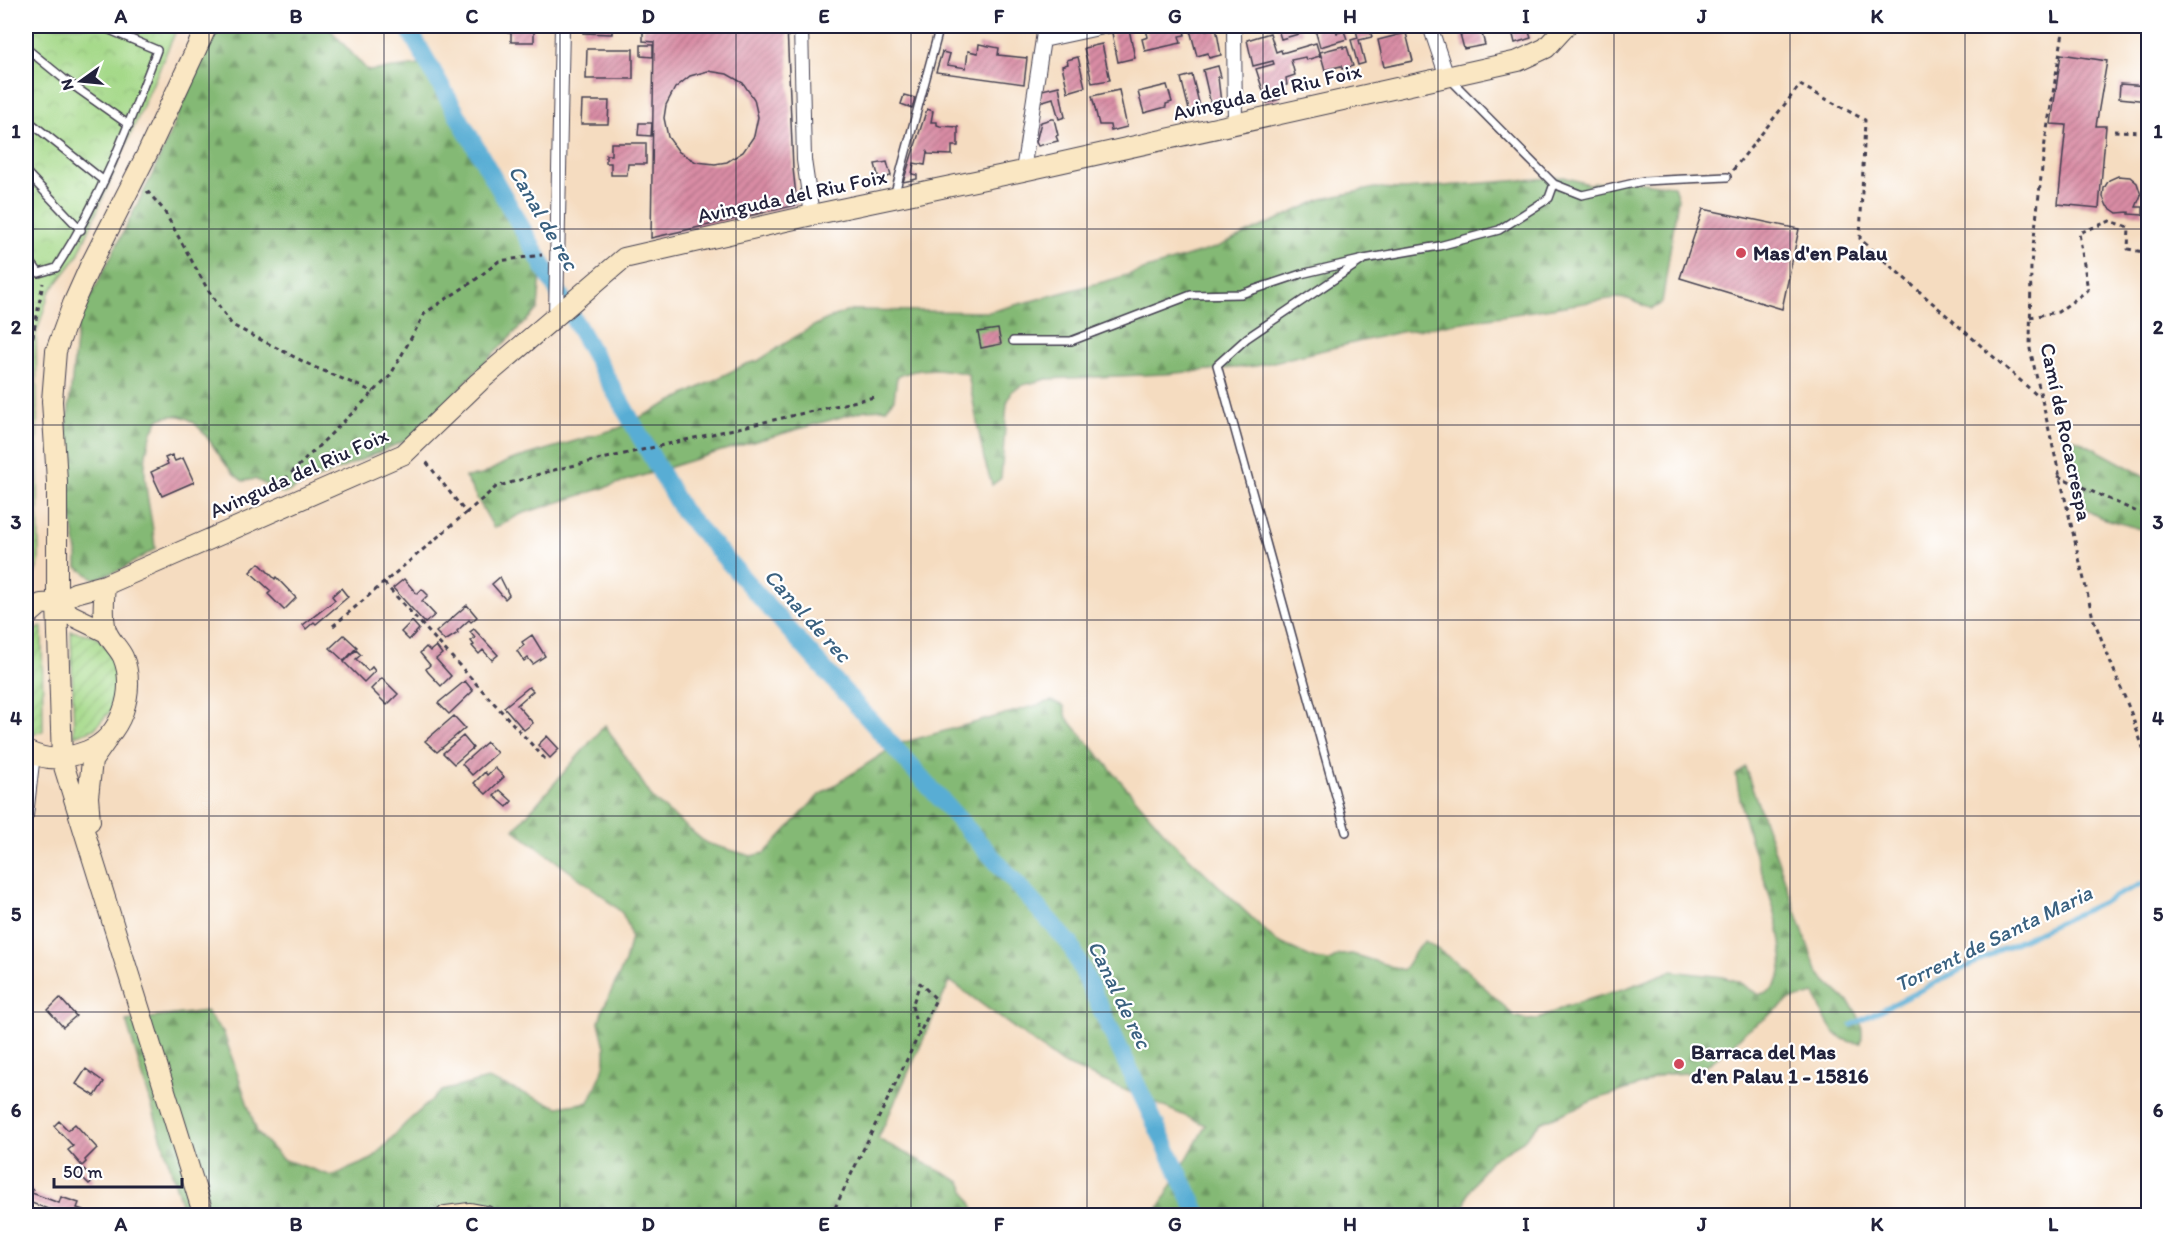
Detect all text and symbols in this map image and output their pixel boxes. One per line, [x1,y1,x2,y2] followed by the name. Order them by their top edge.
[114,4,128,28] text: A
[290,4,303,28] text: B
[466,4,479,28] text: C
[641,4,655,28] text: D
[818,4,830,28] text: E
[994,4,1005,28] text: F
[1168,4,1182,28] text: G
[1343,4,1357,28] text: H
[1522,4,1530,28] text: I
[1696,4,1707,28] text: J
[1871,4,1885,28] text: K
[2048,4,2059,28] text: L
[51,51,111,111] north arrow
[1170,58,1364,125] street label: Avinguda del Riu Foix
[56,77,78,92] text: N
[11,119,21,143] text: 1
[2153,119,2163,143] text: 1
[503,160,585,276] water label: Canal de rec
[695,163,889,228] street label: Avinguda del Riu Foix
[1753,240,1888,265] place label: Mas d'en Palau
[1734,246,1748,260] marker: Mas d'en Palau
[11,315,22,339] text: 2
[2153,315,2164,339] text: 2
[2035,341,2098,523] street label: Camí de Rocacrespa
[206,422,392,523] street label: Avinguda del Riu Foix
[11,510,22,534] text: 3
[2153,510,2164,534] text: 3
[759,563,858,669] water label: Canal de rec
[10,706,22,730] text: 4
[2152,706,2164,730] text: 4
[1890,878,2097,998] water label: Torrent de Santa Maria
[11,902,22,926] text: 5
[2153,902,2164,926] text: 5
[1082,936,1158,1054] water label: Canal de rec
[1691,1039,1869,1088] place label: Barraca del Mas d'en Palau 1 - 15816
[1672,1057,1686,1071] marker: Barraca del Mas d'en Palau 1 - 15816
[11,1098,22,1122] text: 6
[2153,1098,2164,1122] text: 6
[54,1151,182,1189] scale bar
[63,1161,103,1183] text: 50 m
[114,1212,128,1236] text: A
[290,1212,303,1236] text: B
[466,1212,479,1236] text: C
[641,1212,655,1236] text: D
[818,1212,830,1236] text: E
[994,1212,1005,1236] text: F
[1168,1212,1182,1236] text: G
[1343,1212,1357,1236] text: H
[1522,1212,1530,1236] text: I
[1696,1212,1707,1236] text: J
[1871,1212,1885,1236] text: K
[2048,1212,2059,1236] text: L

